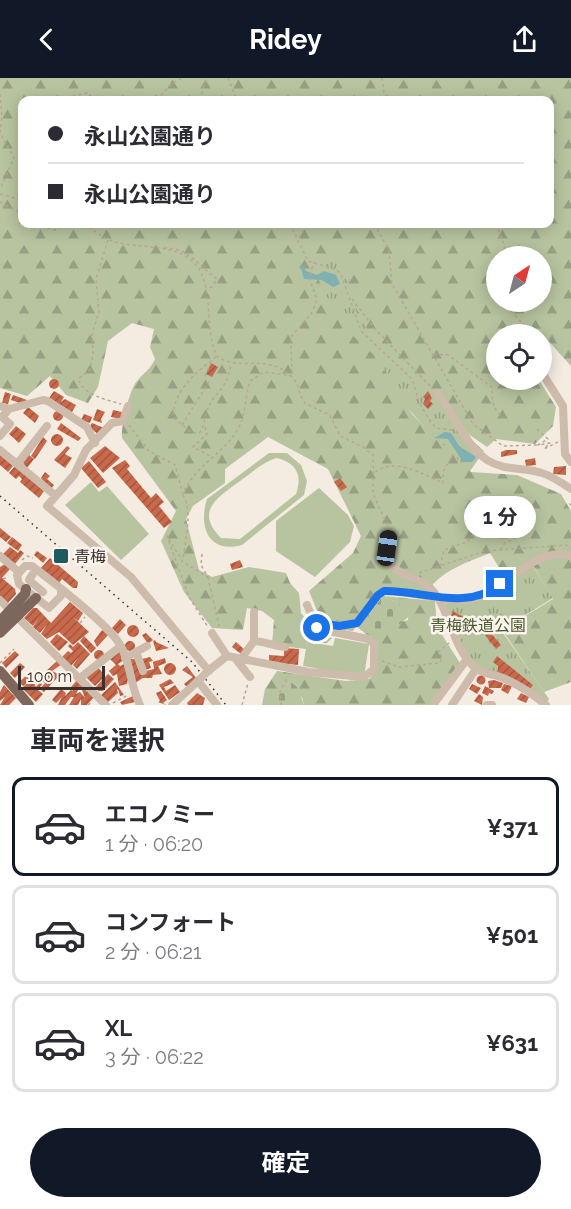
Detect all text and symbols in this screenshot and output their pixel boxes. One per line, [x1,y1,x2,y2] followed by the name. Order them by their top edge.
[30,23,63,56] icon: back
[508,23,541,56] icon: share
[249,24,322,55] text: Ridey
[84,123,216,149] text: 永山公園通り
[84,181,216,207] text: 永山公園通り
[486,246,552,312] north arrow
[486,246,552,390] map controls
[486,324,552,390] button: locate
[464,497,536,539] callout: 1 分
[483,505,517,529] text: 1 分
[376,529,398,567] car
[52,547,70,565] marker: 青梅
[74,547,106,566] place label: 青梅
[486,570,513,597] route end
[303,614,330,641] route start
[430,616,526,635] park label: 青梅鉄道公園
[18,663,105,690] scale bar
[27,667,72,686] text: 100 m
[30,725,165,756] text: 車両を選択
[33,800,87,854] icon: car
[105,801,215,827] text: エコノミー
[487,814,538,840] text: ¥371
[105,832,203,856] text: 1 分 · 06:20
[33,908,87,962] icon: car
[105,909,236,935] text: コンフォート
[486,922,538,948] text: ¥501
[105,940,202,964] text: 2 分 · 06:21
[105,1015,132,1041] text: XL
[33,1016,87,1070] icon: car
[486,1030,538,1056] text: ¥631
[105,1045,204,1069] text: 3 分 · 06:22
[30,1128,541,1197] button: 確定

